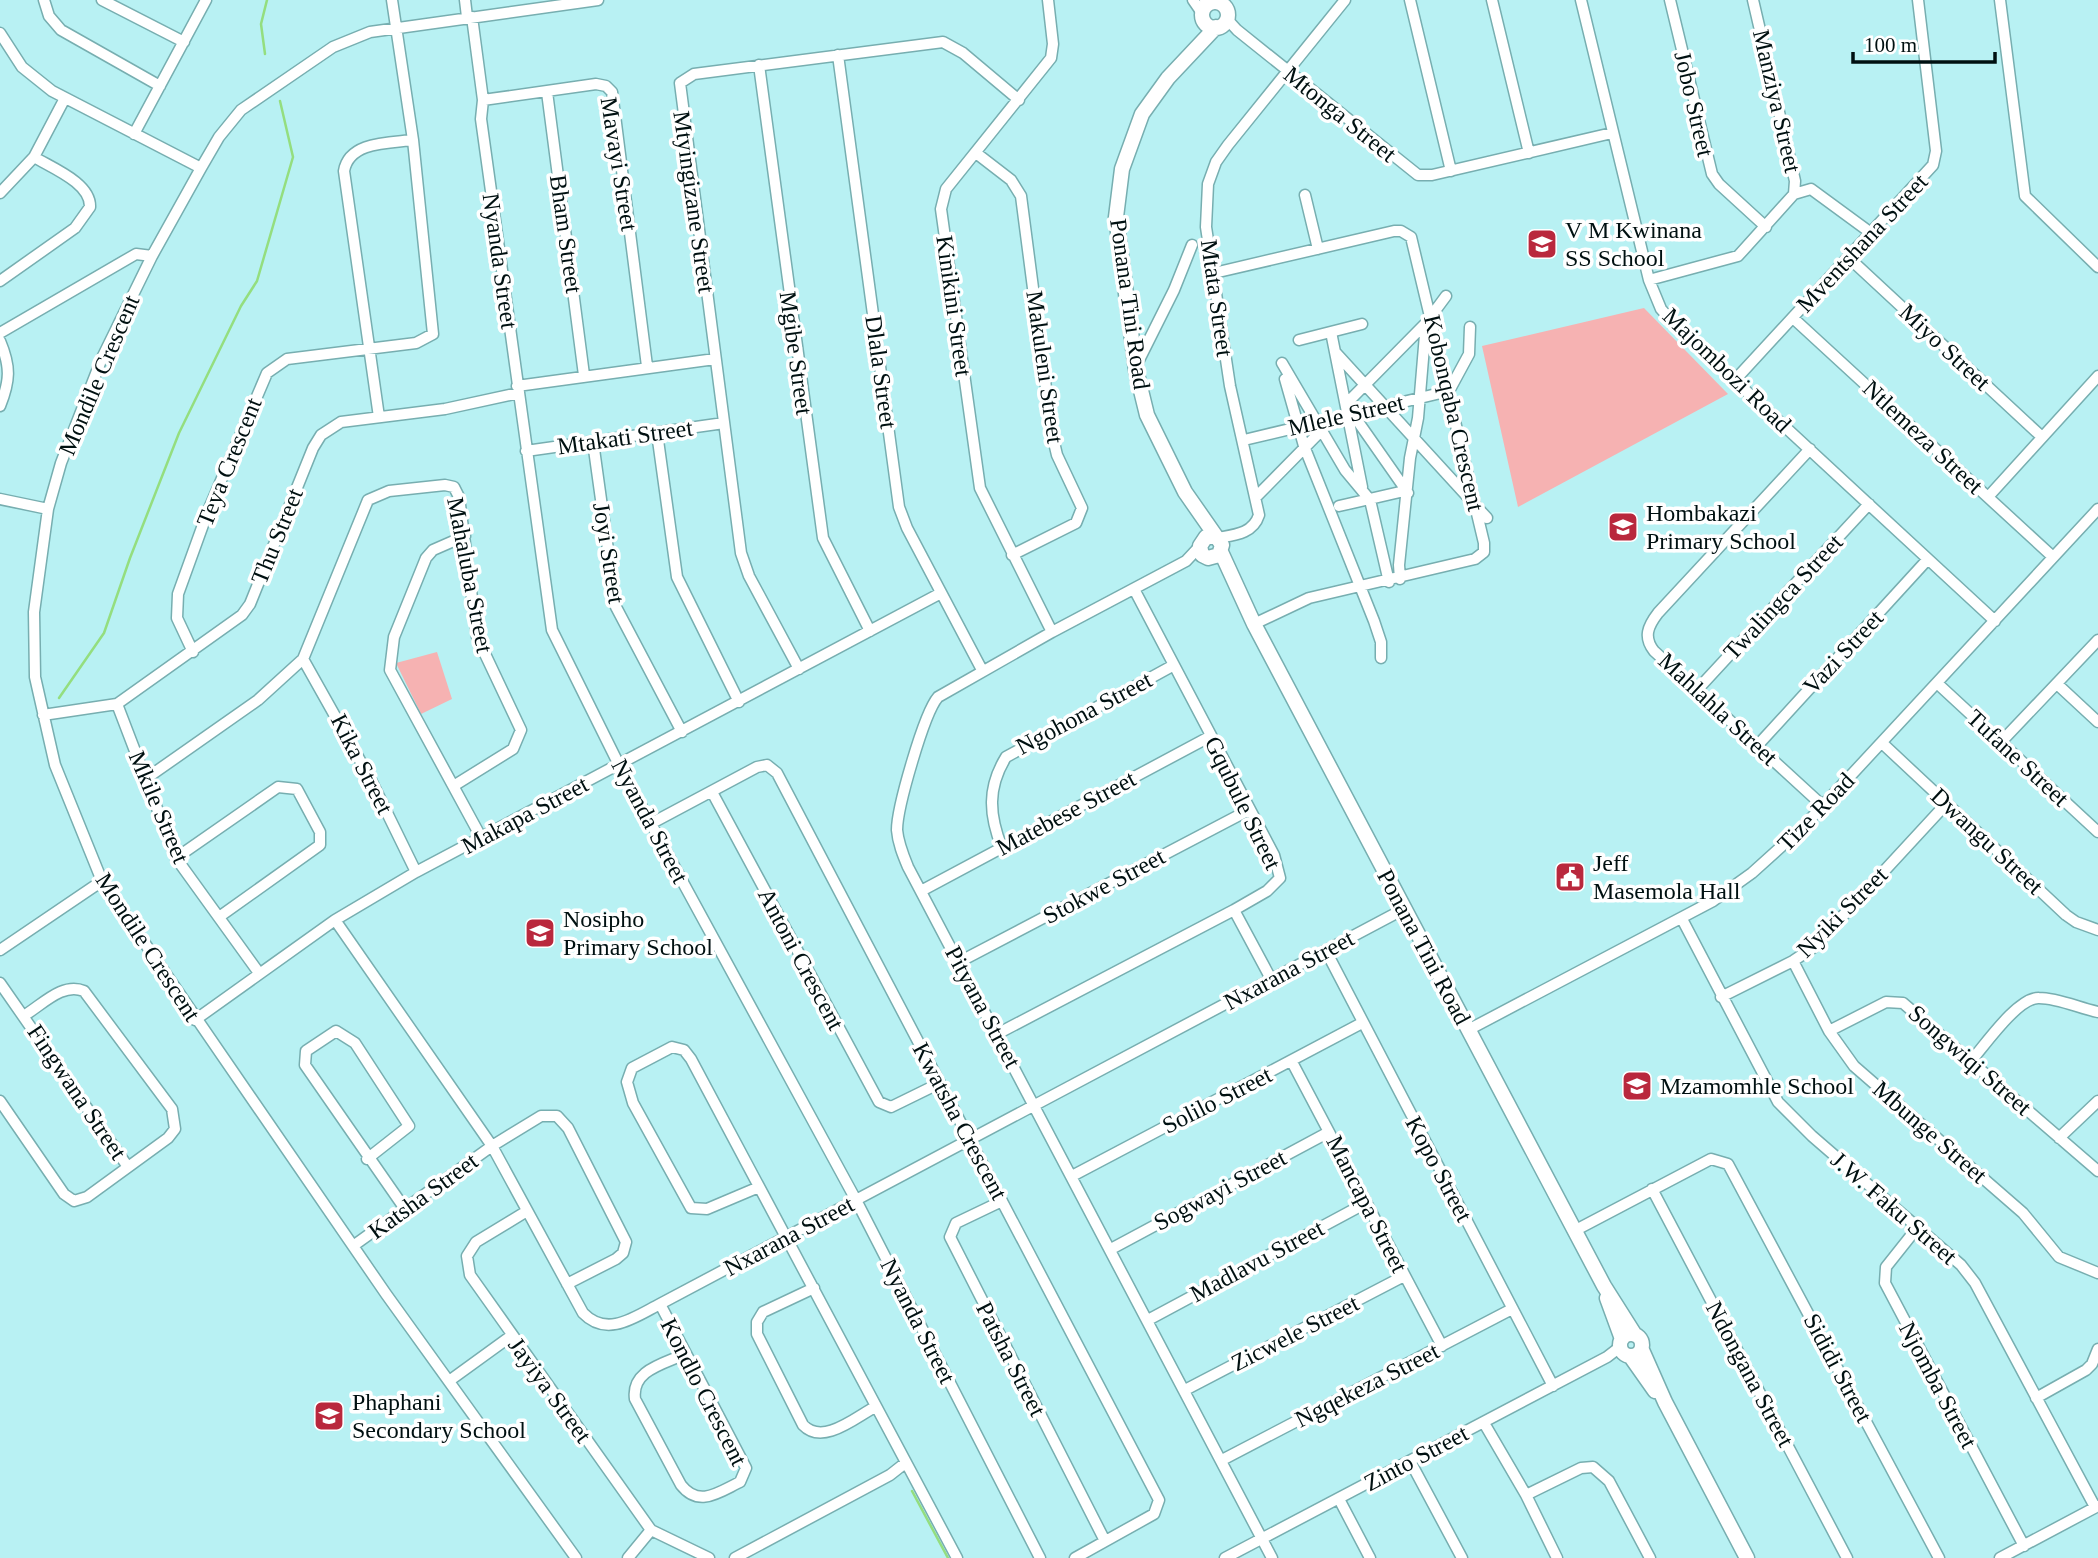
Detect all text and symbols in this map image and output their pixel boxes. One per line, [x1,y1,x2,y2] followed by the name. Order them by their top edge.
[1853,21,1995,65] scale bar
[1748,27,1806,175] street label: Manziya Street
[1864,33,1917,57] text: 100 m
[1669,49,1719,160] street label: Jobo Street
[1279,61,1402,167] street label: Mtonga Street
[596,95,642,233] street label: Mavayi Street
[668,109,720,295] street label: Mtyingizane Street
[1791,168,1933,317] street label: Mventshana Street
[545,173,587,295] street label: Bham Street
[478,192,522,331] street label: Nyanda Street
[1105,217,1155,391] street label: Ponana Tini Road
[1565,217,1702,271] place label: V M Kwinana SS School
[1525,227,1559,261] school or university icon: V M Kwinana SS School
[931,234,977,378] street label: Kinikini Street
[1196,238,1238,359] street label: Mtata Street
[774,289,818,417] street label: Mgibe Street
[1021,289,1069,445] street label: Makuleni Street
[54,291,145,459] street label: Mondile Crescent
[1894,299,1996,396] street label: Miyo Street
[1658,303,1796,437] street label: Majombozi Road
[1419,312,1489,514] street label: Kobonqaba Crescent
[860,314,902,431] street label: Dlala Street
[1858,375,1988,499] street label: Ntlemeza Street
[1286,389,1407,441] street label: Mlele Street
[191,394,267,530] street label: Teya Crescent
[556,415,695,459] street label: Mtakati Street
[246,484,308,588] street label: Thu Street
[442,495,498,655] street label: Mahaluba Street
[1646,500,1796,554] place label: Hombakazi Primary School
[588,501,630,606] street label: Joyi Street
[1606,510,1640,544] school or university icon: Hombakazi Primary School
[1718,529,1848,665] street label: Twalingca Street
[1798,605,1888,699] street label: Vazi Street
[1653,647,1783,771] street label: Mahlahla Street
[1012,666,1157,760] street label: Ngohona Street
[1962,704,2074,812] street label: Tufane Street
[326,710,398,819] street label: Kika Street
[1200,732,1287,874] street label: Gqubule Street
[124,747,194,867] street label: Mkile Street
[606,755,694,888] street label: Nyanda Street
[992,765,1140,861] street label: Matebese Street
[1772,768,1860,856] street label: Tize Road
[457,771,593,859] street label: Makapa Street
[1926,783,2049,900] street label: Dwangu Street
[1039,843,1170,929] street label: Stokwe Street
[1593,850,1741,904] place label: Jeff Masemola Hall
[1553,860,1587,894] public building icon: Jeff Masemola Hall
[1792,861,1893,962] street label: Nyiki Street
[1372,865,1476,1029] street label: Ponana Tini Road
[90,868,206,1026] street label: Mondile Crescent
[753,884,849,1035] street label: Antoni Crescent
[563,906,713,960] place label: Nosipho Primary School
[523,916,557,950] school or university icon: Nosipho Primary School
[1220,925,1359,1015] street label: Nxarana Street
[940,942,1026,1073] street label: Pityana Street
[1903,1000,2037,1121] street label: Songwiqi Street
[22,1020,132,1164] street label: Fingwana Street
[908,1038,1012,1204] street label: Kwatsha Crescent
[1158,1061,1276,1139] street label: Solilo Street
[1620,1069,1654,1103] school or university icon: Mzamomhle School
[1660,1073,1854,1099] place label: Mzamomhle School
[1868,1076,1992,1189] street label: Mbunge Street
[1400,1112,1478,1226] street label: Kopo Street
[1321,1131,1413,1277] street label: Mancapa Street
[1149,1144,1291,1236] street label: Sogwayi Street
[1826,1146,1962,1270] street label: J.W. Faku Street
[363,1147,483,1244] street label: Katsha Street
[720,1191,859,1281] street label: Nxarana Street
[1186,1215,1328,1307] street label: Madlavu Street
[875,1254,961,1388] street label: Nyanda Street
[1227,1290,1363,1376] street label: Zicwele Street
[1701,1297,1799,1451] street label: Ndongana Street
[971,1298,1051,1421] street label: Patsha Street
[1799,1309,1878,1427] street label: Sididi Street
[656,1314,752,1470] street label: Kondlo Crescent
[1894,1317,1982,1453] street label: Njomba Street
[503,1332,597,1448] street label: Jayiya Street
[1291,1337,1444,1432] street label: Ngqekeza Street
[352,1389,526,1443] place label: Phaphani Secondary School
[312,1399,346,1433] school or university icon: Phaphani Secondary School
[1360,1420,1473,1496] street label: Zinto Street

